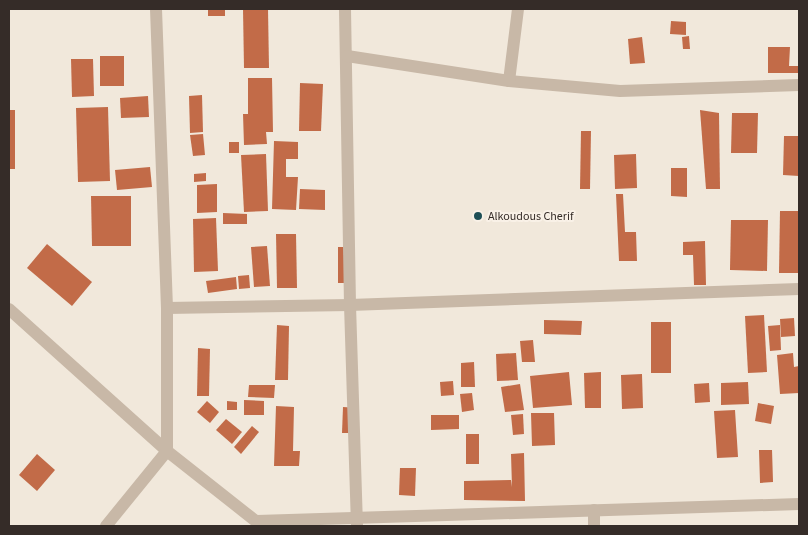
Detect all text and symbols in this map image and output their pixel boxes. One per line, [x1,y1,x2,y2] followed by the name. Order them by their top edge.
[488,208,574,225] place label: Alkoudous Cherif
[472,210,484,222] marker: Alkoudous Cherif

